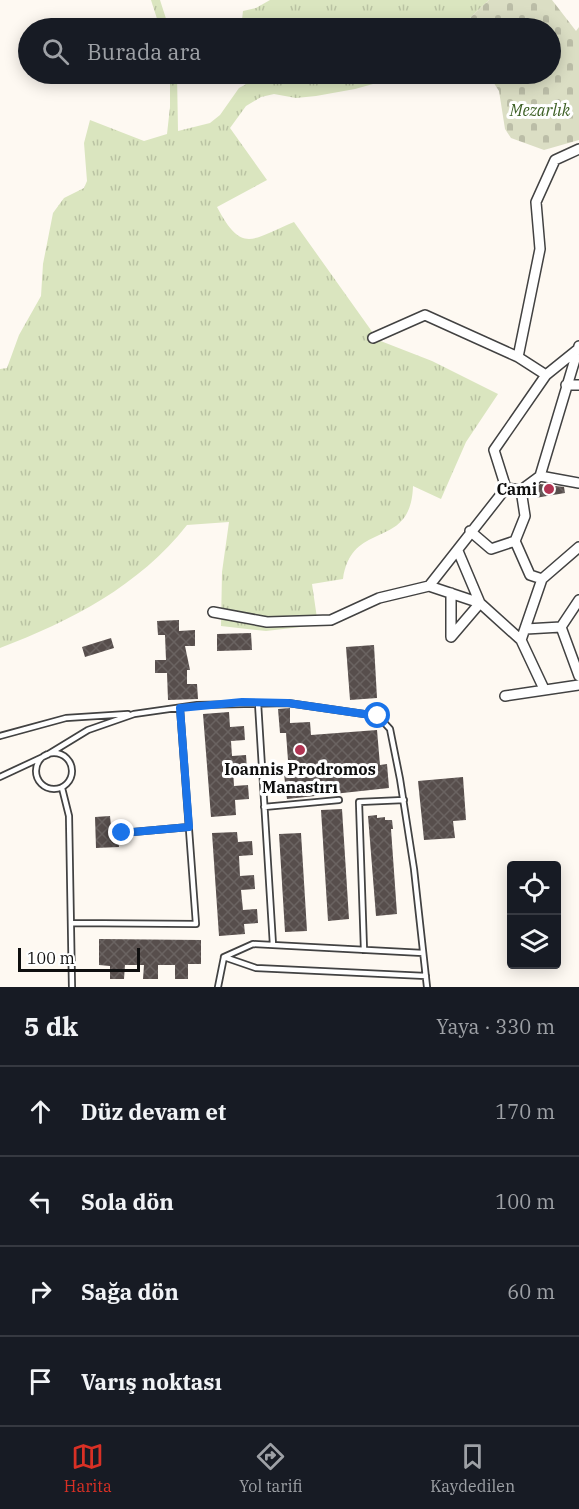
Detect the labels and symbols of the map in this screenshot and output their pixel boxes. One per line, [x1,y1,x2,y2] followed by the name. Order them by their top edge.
[509,100,571,120] park label: Mezarlık
[496,479,537,499] place label: Cami
[542,482,556,496] marker: Cami
[364,702,390,728] route start
[293,743,307,757] marker: Ioannis Prodromos Manastırı
[224,759,376,797] place label: Ioannis Prodromos Manastırı
[108,819,134,845] route end
[18,945,140,972] scale bar

